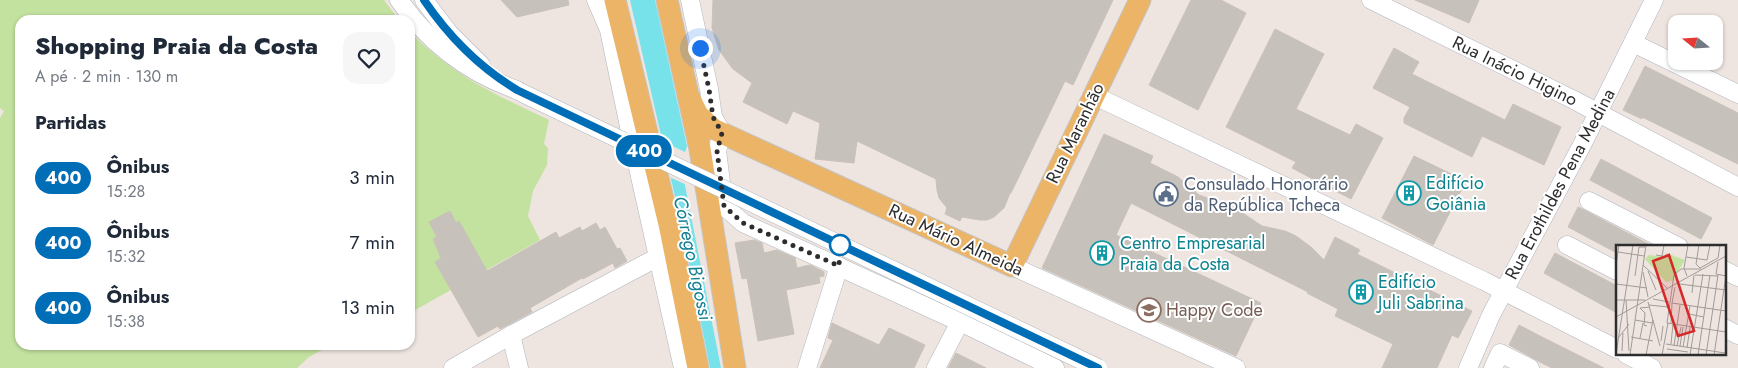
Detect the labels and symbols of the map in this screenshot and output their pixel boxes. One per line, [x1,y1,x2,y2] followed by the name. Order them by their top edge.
[1668,15,1722,70] north arrow
[1448,29,1582,113] street label: Rua Inácio Higino
[688,36,713,61] your location
[1039,78,1111,188] street label: Rua Maranhão
[1499,84,1621,284] street label: Rua Erothildes Pena Medina
[615,135,673,167] line badge: 400
[1426,170,1486,217] place label: Edifício Goiânia
[1184,171,1348,218] place label: Consulado Honorário da República Tcheca
[1396,180,1422,206] building icon: Edifício Goiânia
[1153,181,1179,207] public building icon: Consulado Honorário da República Tcheca
[667,193,720,324] water label: Córrego Bigossi
[884,197,1028,283] street label: Rua Mário Almeida
[1120,230,1265,277] place label: Centro Empresarial Praia da Costa
[829,234,851,256] unlabelled marker
[1089,240,1115,266] building icon: Centro Empresarial Praia da Costa
[1616,245,1726,356] inset map
[1376,269,1464,316] place label: Edifício Juli Sabrina
[1348,279,1374,305] building icon: Edifício Juli Sabrina
[1136,297,1162,323] school or university icon: Happy Code
[1166,297,1263,323] place label: Happy Code

